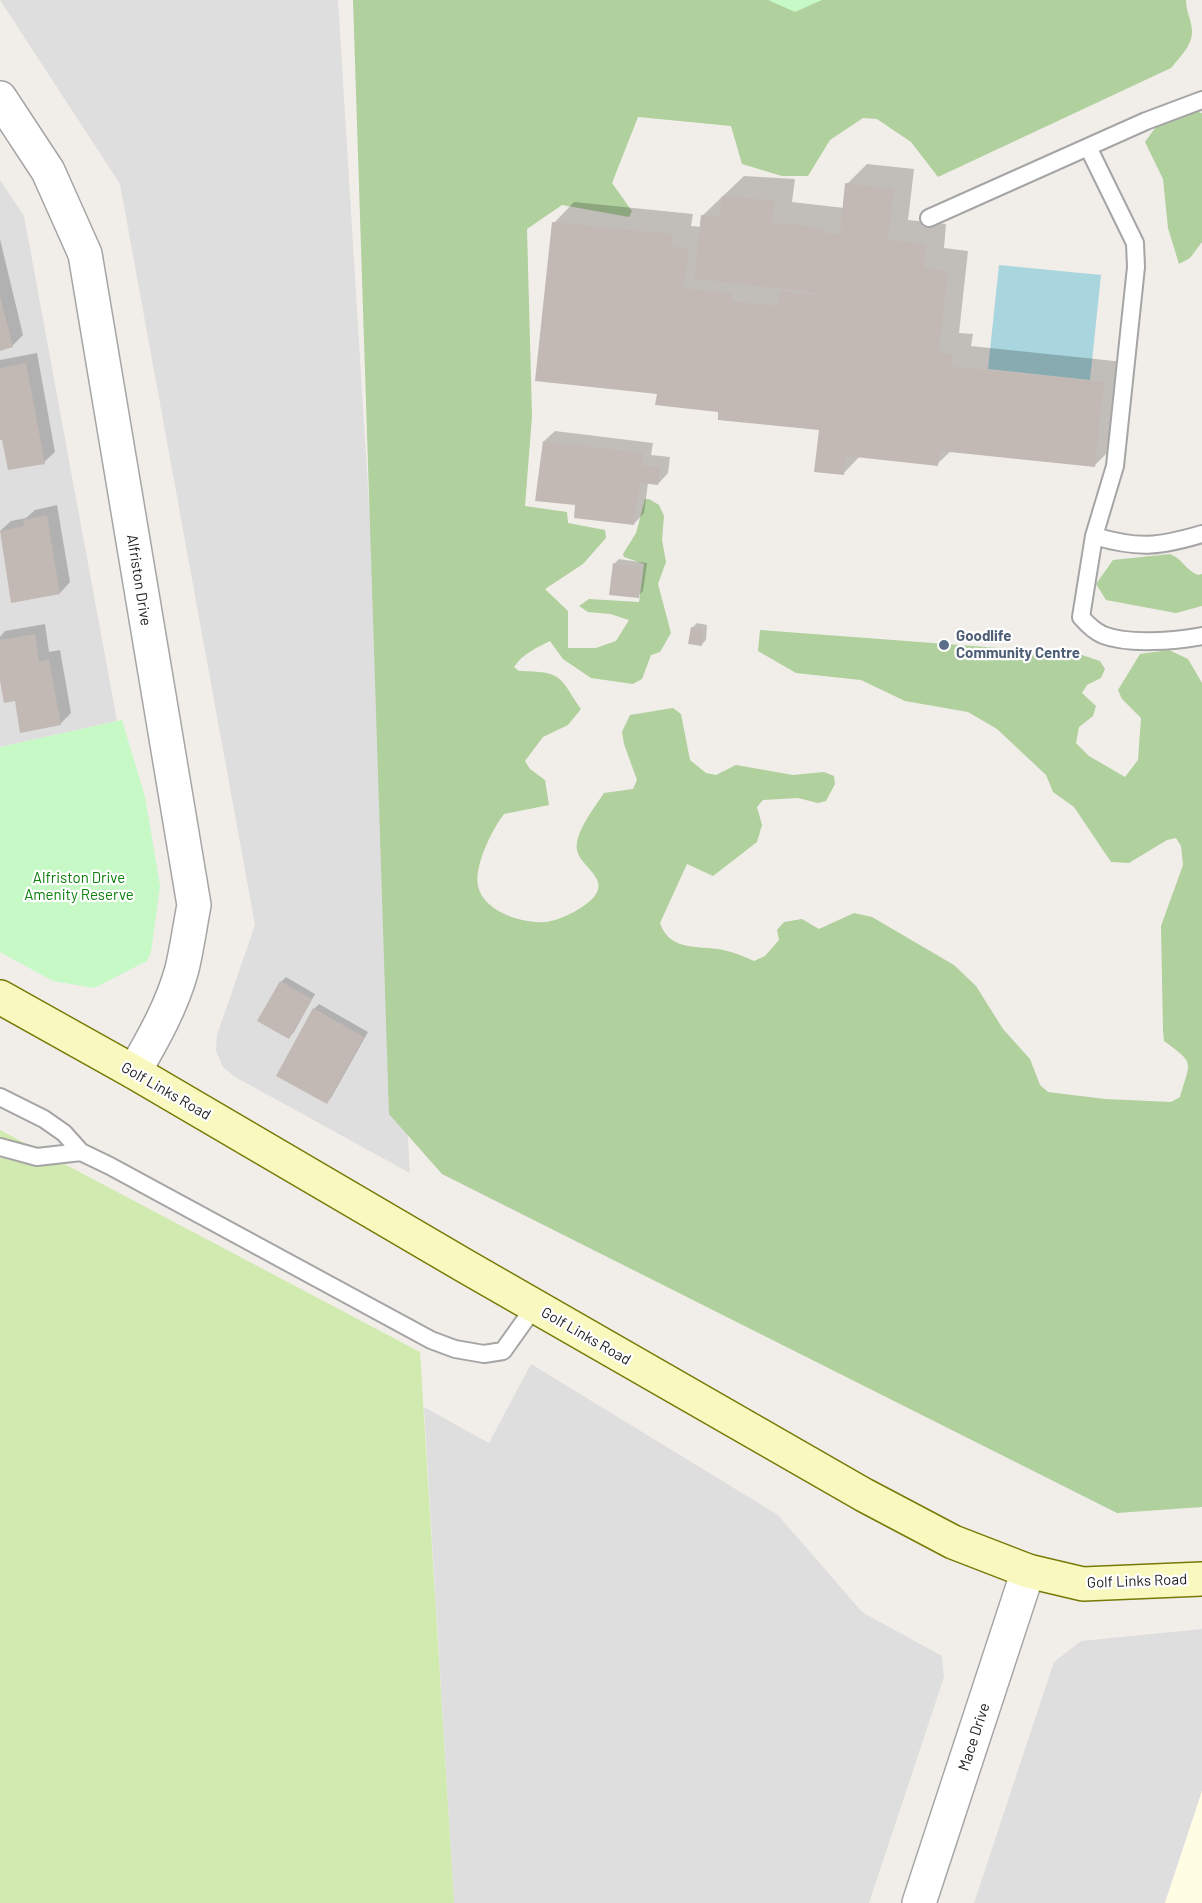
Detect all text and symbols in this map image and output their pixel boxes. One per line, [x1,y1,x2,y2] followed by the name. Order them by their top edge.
[123,533,155,627] street label: Alfriston Drive
[956,627,1080,662] place label: Goodlife Community Centre
[937,638,951,652] marker: Goodlife Community Centre
[24,869,134,904] park label: Alfriston Drive Amenity Reserve
[118,1058,214,1124] street label: Golf Links Road
[538,1303,634,1369] street label: Golf Links Road
[1087,1570,1187,1592] street label: Golf Links Road
[955,1701,993,1773] street label: Mace Drive

